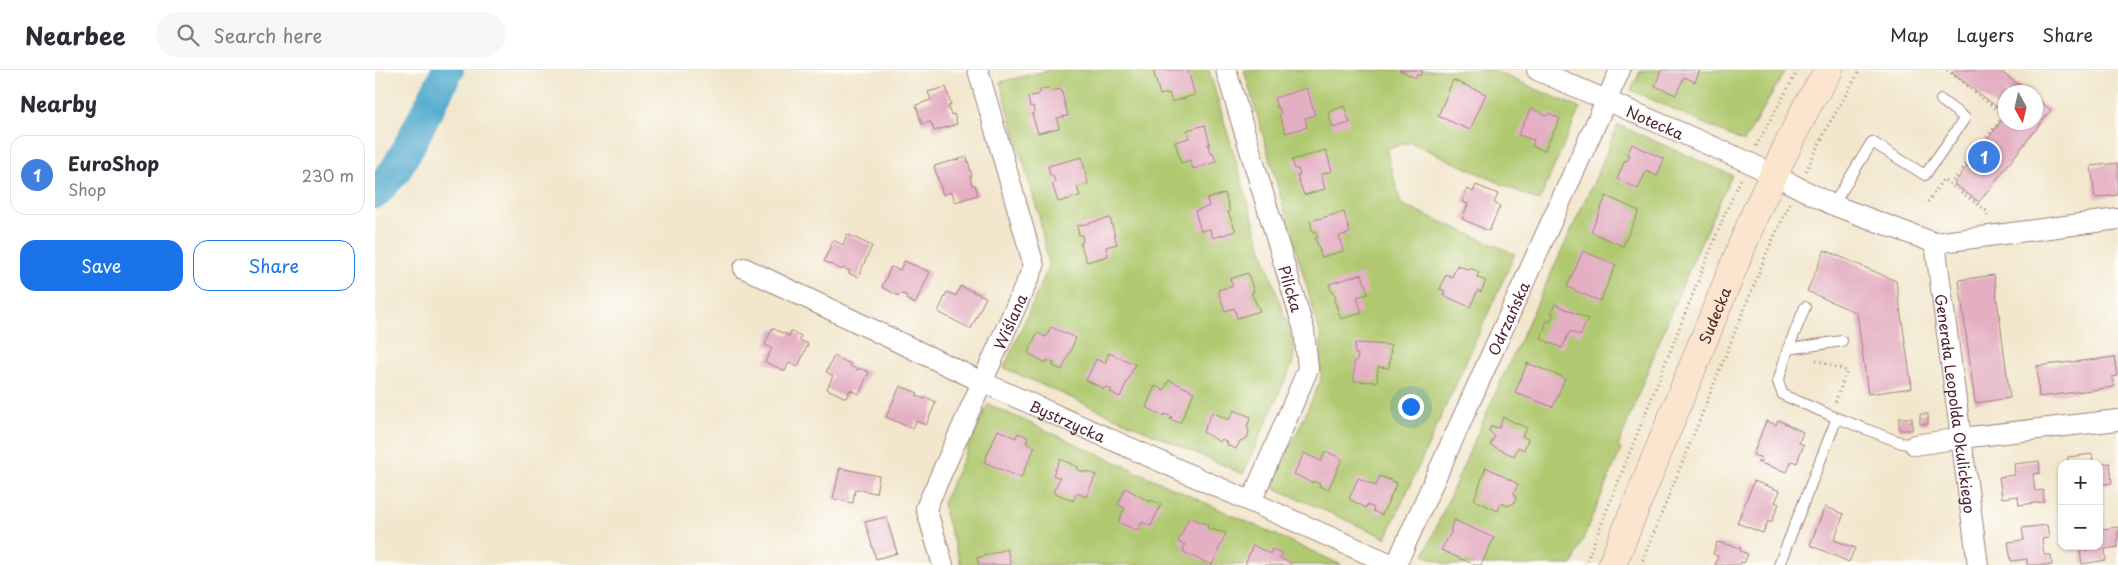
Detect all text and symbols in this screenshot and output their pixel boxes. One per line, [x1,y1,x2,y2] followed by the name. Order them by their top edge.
[156,12,506,57] search box
[25,17,126,53] text: Nearbee
[174,21,202,49] icon: search
[214,21,322,49] text: Search here
[1890,21,1929,48] text: Map
[1957,21,2014,48] text: Layers
[2042,21,2093,48] text: Share
[1998,85,2043,130] north arrow
[20,87,97,119] text: Nearby
[1623,99,1688,145] street label: Notecka
[1968,138,2000,176] pin: 1
[68,149,159,177] text: EuroShop
[33,163,41,187] text: 1
[302,163,354,187] text: 230 m
[68,177,106,201] text: Shop
[20,240,183,291] button: Save
[193,240,355,291] button: Share
[1274,262,1310,315] street label: Pilicka
[1481,277,1535,359] street label: Odrzańska
[1692,282,1736,347] street label: Sudecka
[987,289,1032,353] street label: Wiślana
[1930,292,1982,515] street label: Generała Leopolda Okulickiego
[1026,393,1110,447] street label: Bystrzycka
[1398,394,1424,420] your location
[2058,460,2103,550] map controls
[2058,460,2103,505] button: +
[2058,505,2103,550] button: −

